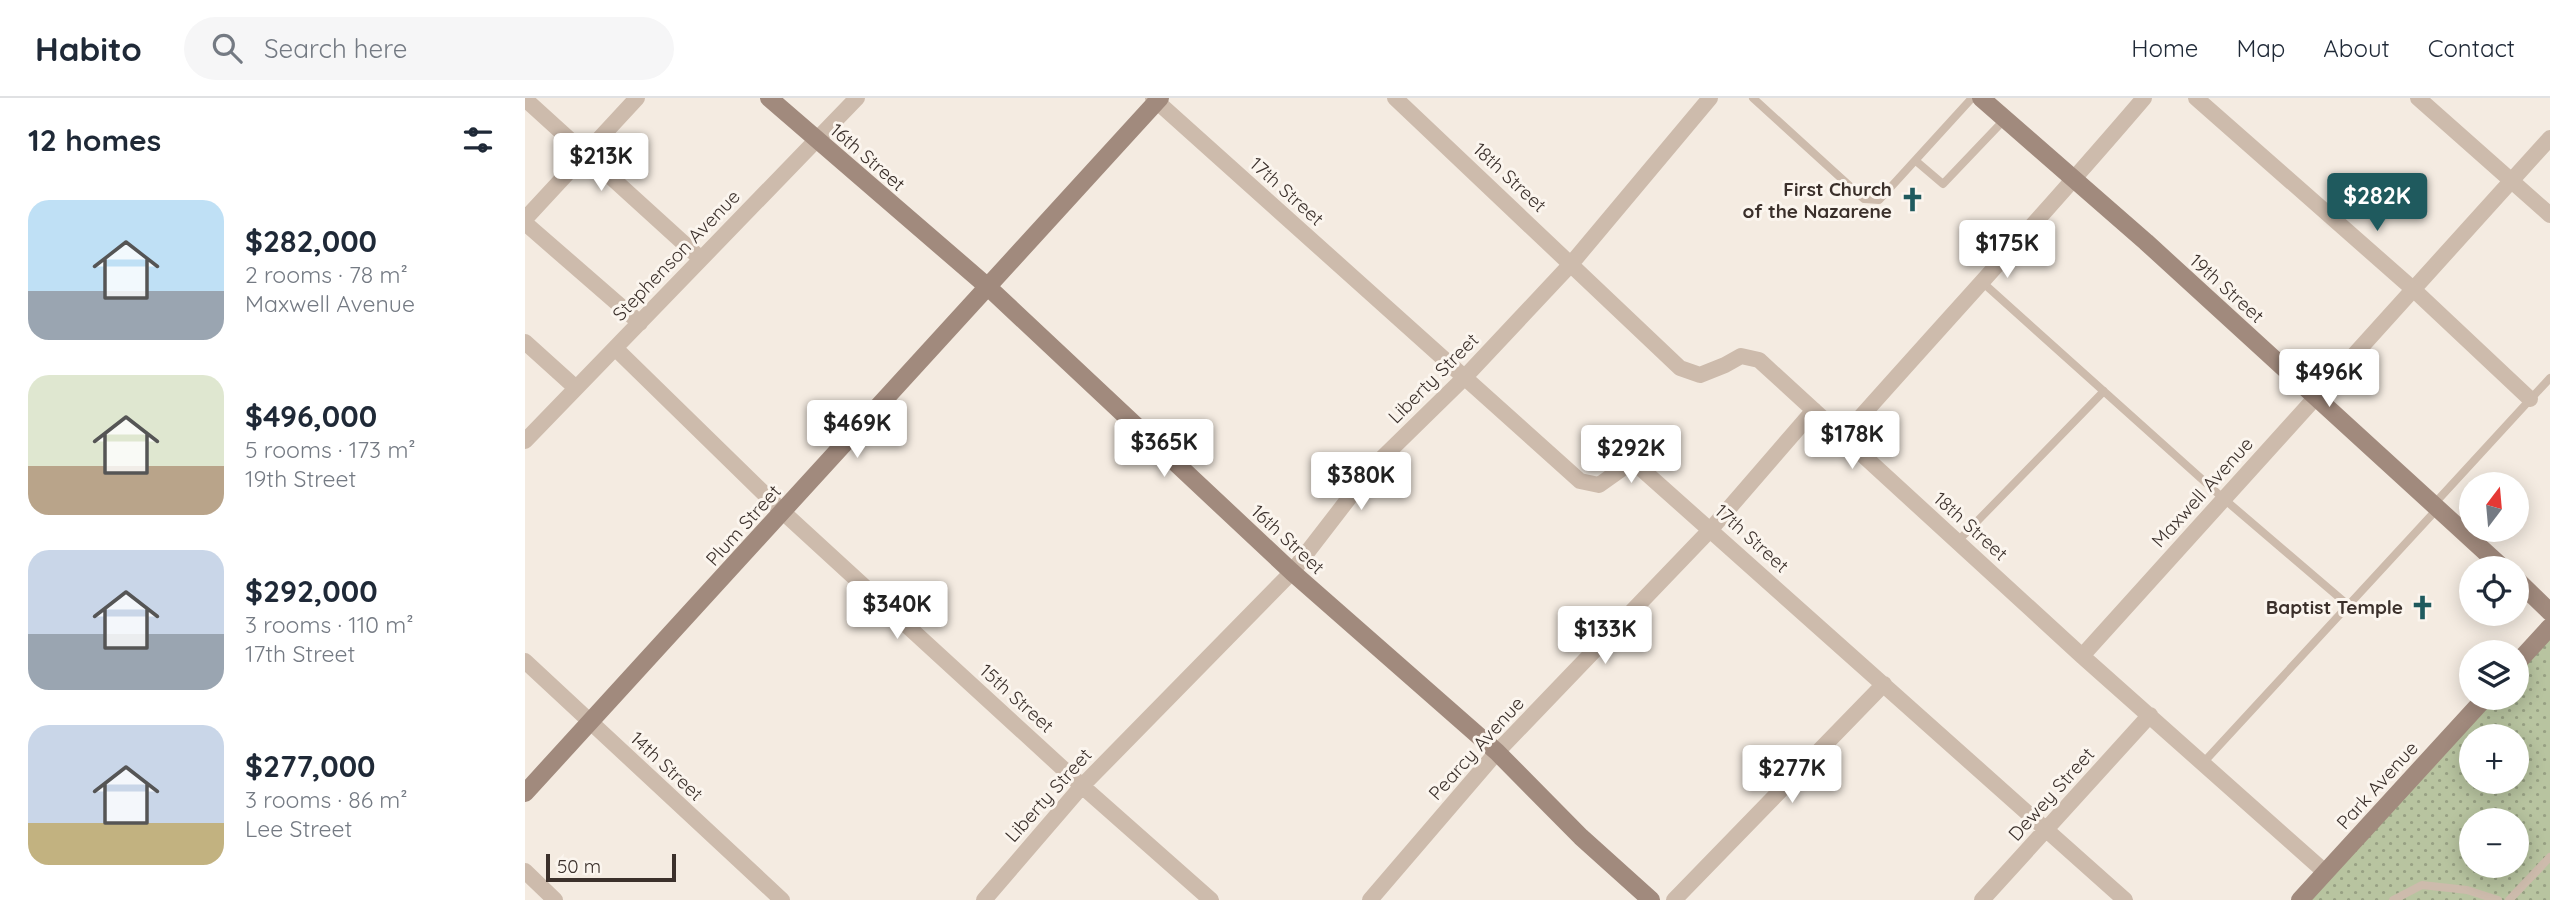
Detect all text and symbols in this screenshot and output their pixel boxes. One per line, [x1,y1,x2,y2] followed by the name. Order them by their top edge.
[184,17,674,80] search box
[35,28,142,69] text: Habito
[208,29,246,67] icon: search
[264,32,407,65] text: Search here
[2131,33,2198,63] text: Home
[2236,33,2285,63] text: Map
[2323,33,2390,63] text: About
[2428,33,2515,63] text: Contact
[826,118,910,196] street label: 16th Street
[28,121,161,159] text: 12 homes
[459,121,497,159] icon: filters
[552,134,650,193] pin: $213K
[1468,137,1552,217] street label: 18th Street
[569,141,633,170] text: $213K
[1245,152,1329,230] street label: 17th Street
[2328,174,2426,233] pin: $282K
[1742,177,1892,223] place label: First Church of the Nazarene
[2343,181,2411,210] text: $282K
[607,184,745,326] street label: Stephenson Avenue
[1898,186,1926,214] church icon: First Church of the Nazarene
[1958,220,2056,280] pin: $175K
[245,222,377,260] text: $282,000
[84,228,168,312] icon: home
[1975,228,2039,257] text: $175K
[2185,248,2269,328] street label: 19th Street
[245,260,408,289] text: 2 rooms · 78 m²
[245,289,415,318] text: Maxwell Avenue
[1383,328,1483,428] street label: Liberty Street
[2280,350,2378,409] pin: $496K
[2295,357,2363,386] text: $496K
[245,397,377,435] text: $496,000
[808,400,906,460] pin: $469K
[84,403,168,487] icon: home
[823,408,891,437] text: $469K
[1803,412,1901,471] pin: $178K
[1821,419,1883,448] text: $178K
[1115,420,1213,479] pin: $365K
[1582,426,1680,485] pin: $292K
[1130,427,1198,456] text: $365K
[2146,432,2258,552] street label: Maxwell Avenue
[1597,433,1665,462] text: $292K
[245,435,416,464] text: 5 rooms · 173 m²
[1312,452,1410,512] pin: $380K
[1327,460,1395,489] text: $380K
[245,464,356,493] text: 19th Street
[2459,472,2529,542] north arrow
[2459,472,2529,878] map controls
[700,479,786,571] street label: Plum Street
[1929,486,2013,566] street label: 18th Street
[1246,499,1330,579] street label: 16th Street
[1710,499,1794,577] street label: 17th Street
[2459,556,2529,626] button: locate
[245,572,378,610] text: $292,000
[84,578,168,662] icon: home
[848,582,946,641] pin: $340K
[863,589,931,618] text: $340K
[2409,593,2437,621] church icon: Baptist Temple
[2266,595,2403,619] place label: Baptist Temple
[1556,606,1654,666] pin: $133K
[245,610,414,639] text: 3 rooms · 110 m²
[1574,614,1636,643] text: $133K
[245,639,355,668] text: 17th Street
[2459,640,2529,710] button: layers
[975,658,1059,738] street label: 15th Street
[1423,691,1529,805] street label: Pearcy Avenue
[2459,724,2529,794] button: +
[625,726,709,806] street label: 14th Street
[2331,736,2423,834] street label: Park Avenue
[2003,742,2099,846] street label: Dewey Street
[1000,743,1096,847] street label: Liberty Street
[1743,746,1841,805] pin: $277K
[245,747,376,785] text: $277,000
[84,753,168,837] icon: home
[1758,753,1826,782] text: $277K
[245,785,408,814] text: 3 rooms · 86 m²
[2459,808,2529,878] button: −
[245,814,352,843] text: Lee Street
[546,851,675,883] scale bar
[557,854,601,878] text: 50 m

